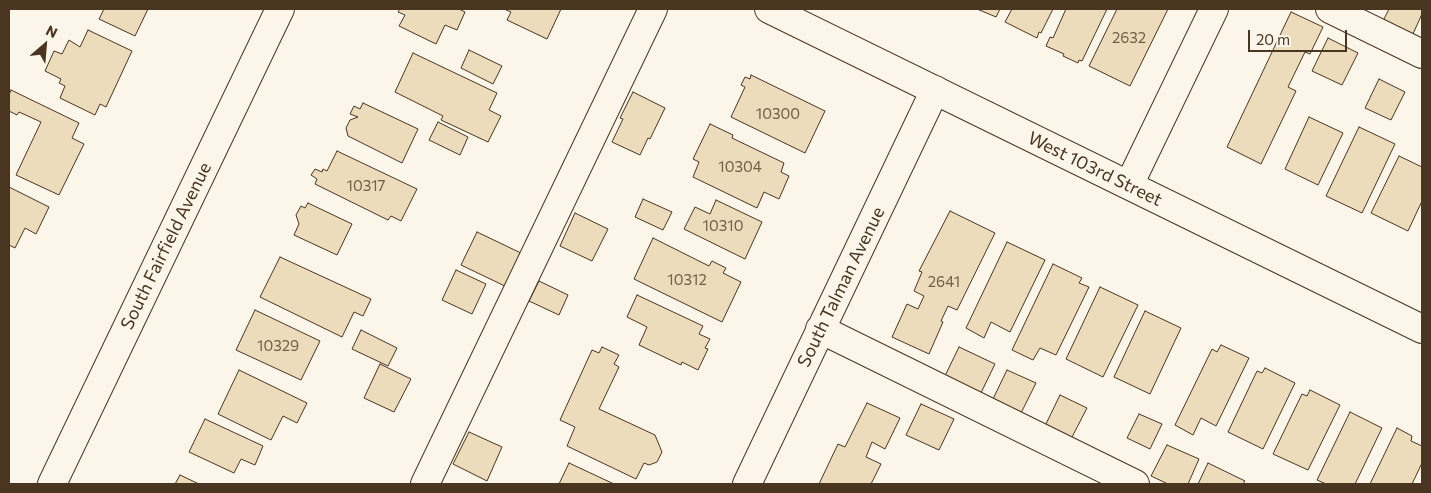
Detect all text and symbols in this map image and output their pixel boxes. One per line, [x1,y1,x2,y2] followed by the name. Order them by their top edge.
[20,20,70,70] north arrow
[1251,20,1350,52] scale bar
[44,21,61,41] text: N
[1112,29,1146,47] house number: 2632
[1256,30,1290,48] text: 20 m
[756,105,800,123] house number: 10300
[1024,127,1166,211] street label: West 103rd Street
[718,158,762,176] house number: 10304
[116,159,216,333] street label: South Fairfield Avenue
[346,177,386,195] house number: 10317
[793,203,889,371] street label: South Talman Avenue
[703,217,743,235] house number: 10310
[667,271,707,289] house number: 10312
[928,273,960,291] house number: 2641
[257,337,299,355] house number: 10329

